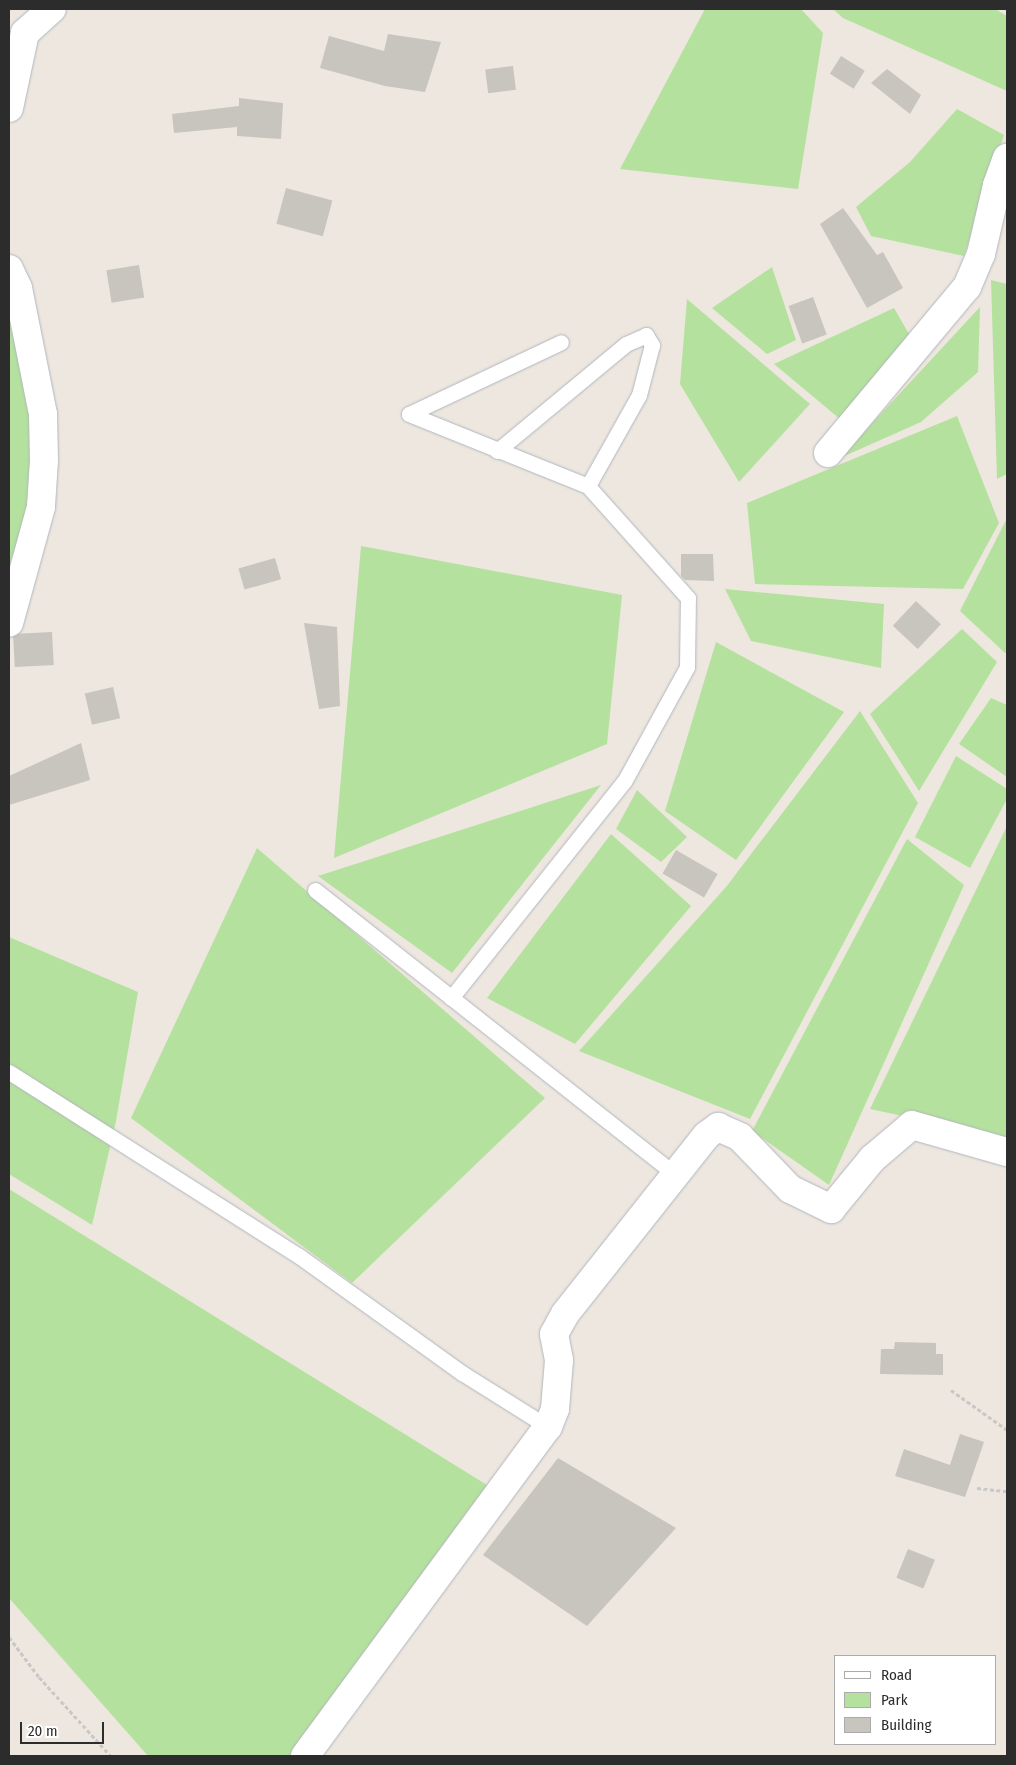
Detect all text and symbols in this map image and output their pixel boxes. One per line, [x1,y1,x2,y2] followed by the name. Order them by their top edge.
[834,1655,996,1745] legend
[881,1666,912,1684] text: Road
[881,1691,908,1709] text: Park
[22,1712,106,1744] scale bar
[881,1716,932,1734] text: Building
[28,1722,58,1740] text: 20 m

